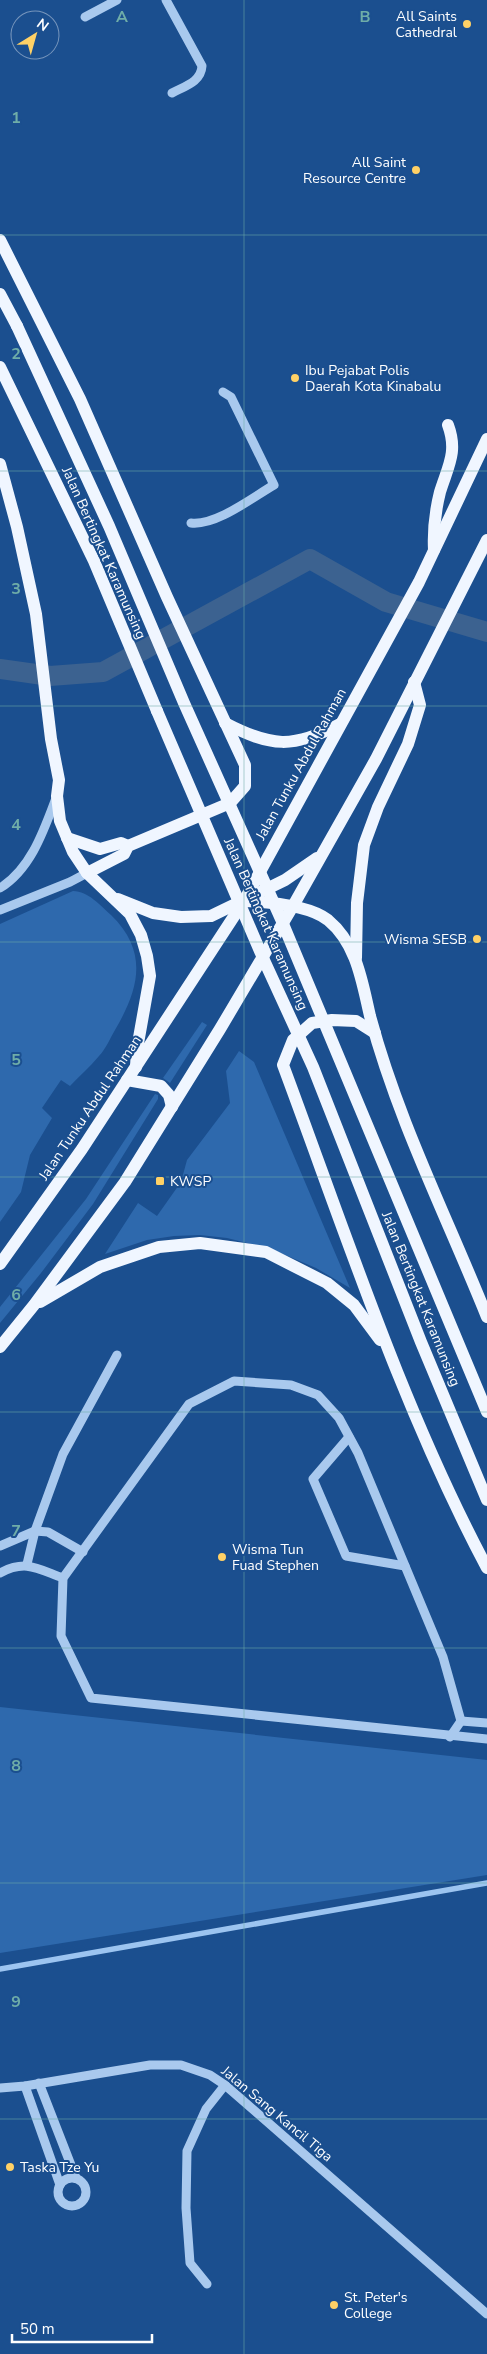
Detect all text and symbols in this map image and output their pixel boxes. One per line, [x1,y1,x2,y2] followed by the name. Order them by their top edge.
[116,6,128,28] text: A
[359,6,371,28] text: B
[395,7,458,42] place label: All Saints Cathedral
[10,10,60,60] north arrow
[33,14,52,36] text: N
[461,18,473,30] marker: All Saints Cathedral
[11,107,21,129] text: 1
[303,153,406,188] place label: All Saint Resource Centre
[410,164,422,176] marker: All Saint Resource Centre
[11,343,21,365] text: 2
[305,361,441,396] place label: Ibu Pejabat Polis Daerah Kota Kinabalu
[289,372,301,384] marker: Ibu Pejabat Polis Daerah Kota Kinabalu
[57,463,151,642] street label: Jalan Bertingkat Karamunsing
[11,578,21,600] text: 3
[251,685,351,844] street label: Jalan Tunku Abdul Rahman
[11,814,21,836] text: 4
[219,834,313,1013] street label: Jalan Bertingkat Karamunsing
[384,930,467,949] place label: Wisma SESB
[471,933,483,945] marker: Wisma SESB
[34,1032,146,1185] street label: Jalan Tunku Abdul Rahman
[11,1049,21,1071] text: 5
[170,1172,211,1191] place label: KWSP
[154,1175,166,1187] marker: KWSP
[377,1208,465,1389] street label: Jalan Bertingkat Karamunsing
[11,1284,21,1306] text: 6
[11,1520,21,1542] text: 7
[232,1540,319,1575] place label: Wisma Tun Fuad Stephen
[216,1551,228,1563] marker: Wisma Tun Fuad Stephen
[11,1755,21,1777] text: 8
[11,1991,21,2013] text: 9
[217,2061,337,2166] street label: Jalan Sang Kancil Tiga
[20,2158,99,2177] place label: Taska Tze Yu
[4,2161,16,2173] marker: Taska Tze Yu
[344,2288,408,2323] place label: St. Peter's College
[328,2299,340,2311] marker: St. Peter's College
[12,2312,152,2344] scale bar
[20,2319,55,2339] text: 50 m

